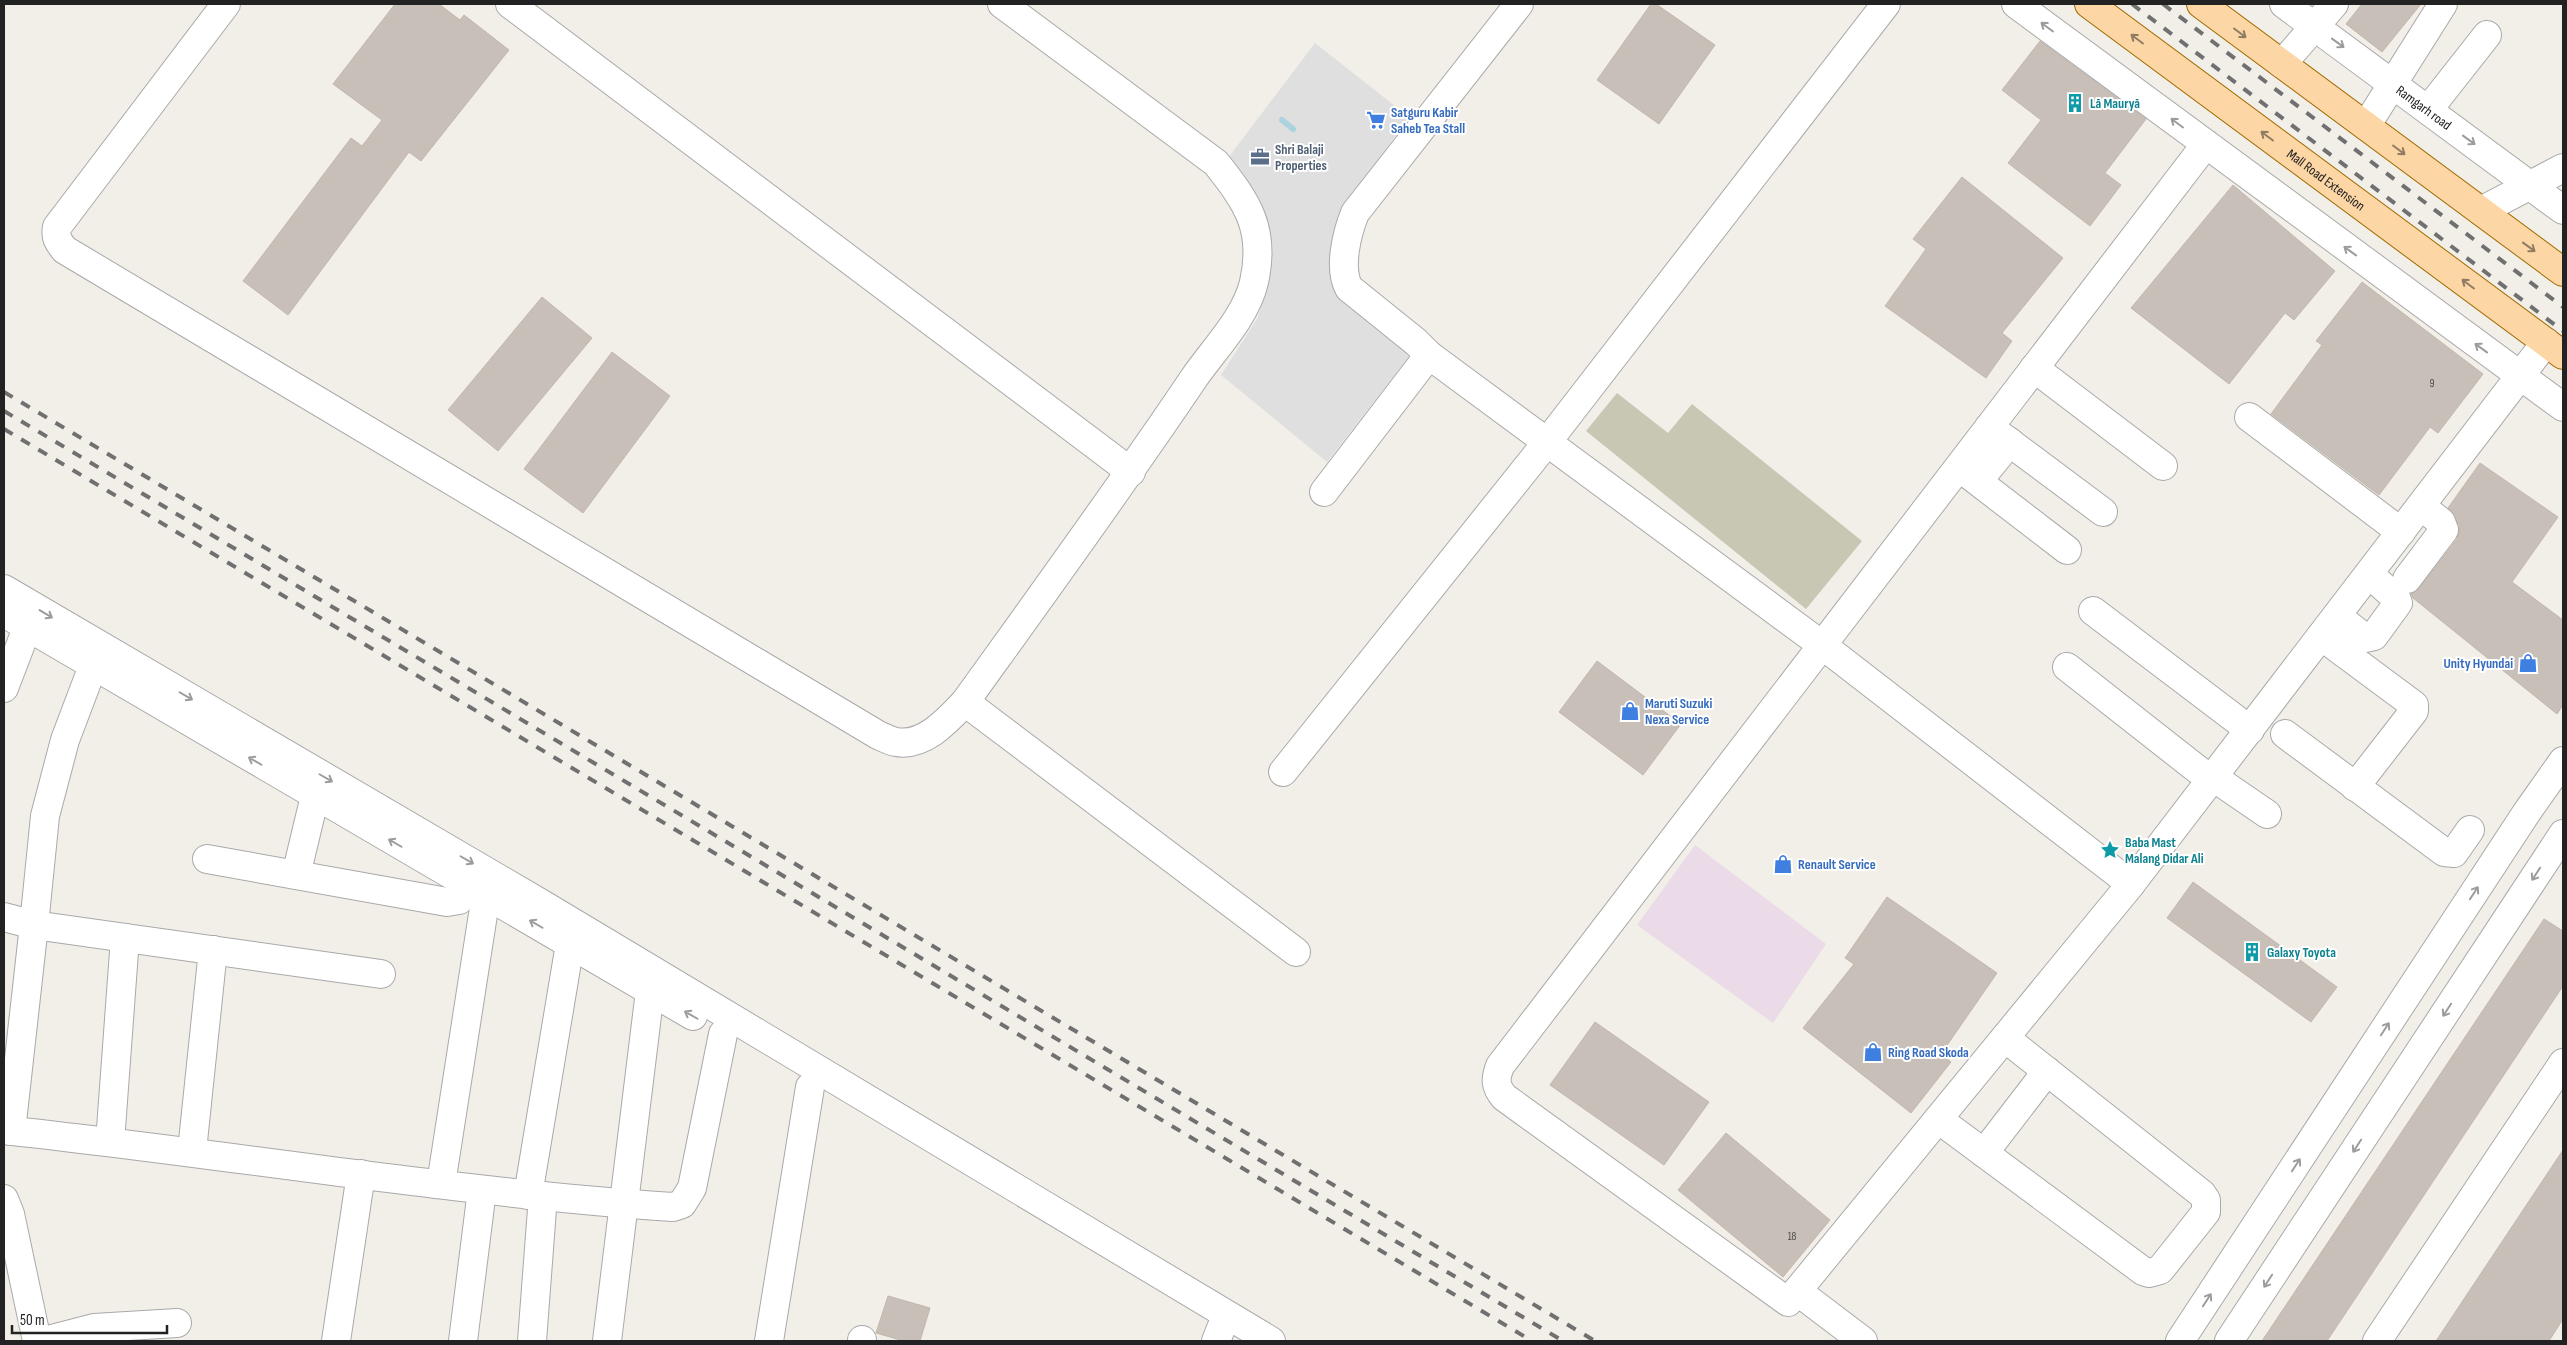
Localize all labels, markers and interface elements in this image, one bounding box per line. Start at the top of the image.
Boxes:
one-way arrow [2041,21,2054,32]
one-way arrow [2233,28,2247,38]
one-way arrow [2130,34,2144,44]
one-way arrow [2331,38,2345,48]
street label: Ramgarh road [2393,81,2455,133]
building icon: Lā Mauryā [2064,92,2086,114]
place label: Lā Mauryā [2090,95,2140,112]
place label: Satguru Kabir Saheb Tea Stall [1391,104,1465,137]
supermarket icon: Satguru Kabir Saheb Tea Stall [1365,109,1387,131]
one-way arrow [2171,118,2184,129]
one-way arrow [2261,130,2274,141]
one-way arrow [2461,134,2475,145]
place label: Shri Balaji Properties [1275,141,1327,174]
street label: Mall Road Extension [2284,145,2368,214]
one-way arrow [2392,145,2405,156]
office icon: Shri Balaji Properties [1249,146,1271,168]
one-way arrow [2522,242,2536,252]
one-way arrow [2343,246,2357,256]
one-way arrow [2462,279,2475,290]
one-way arrow [2474,343,2488,353]
house number: 9 [2430,377,2435,390]
one-way arrow [38,609,52,619]
shop icon: Unity Hyundai [2517,652,2539,674]
place label: Unity Hyundai [2444,655,2513,672]
one-way arrow [178,692,192,702]
place label: Maruti Suzuki Nexa Service [1645,695,1713,728]
shop icon: Maruti Suzuki Nexa Service [1619,700,1641,722]
one-way arrow [248,755,262,765]
one-way arrow [319,773,334,783]
place label: Baba Mast Malang Didar Ali [2125,834,2204,867]
one-way arrow [389,837,403,847]
place icon: Baba Mast Malang Didar Ali [2099,839,2121,861]
shop icon: Renault Service [1772,853,1794,875]
one-way arrow [459,855,473,865]
place label: Renault Service [1798,856,1876,873]
one-way arrow [2531,867,2541,881]
one-way arrow [2469,886,2479,900]
one-way arrow [529,919,543,929]
building icon: Galaxy Toyota [2241,941,2263,963]
place label: Galaxy Toyota [2267,944,2336,961]
one-way arrow [2442,1003,2452,1017]
one-way arrow [684,1010,699,1020]
one-way arrow [2380,1022,2390,1036]
shop icon: Ring Road Skoda [1862,1041,1884,1063]
place label: Ring Road Skoda [1888,1044,1969,1061]
one-way arrow [2352,1138,2362,1152]
one-way arrow [2291,1158,2301,1172]
house number: 18 [1788,1230,1797,1243]
one-way arrow [2263,1274,2273,1288]
one-way arrow [2202,1294,2212,1308]
scale bar [12,1302,168,1334]
text: 50 m [20,1311,45,1330]

